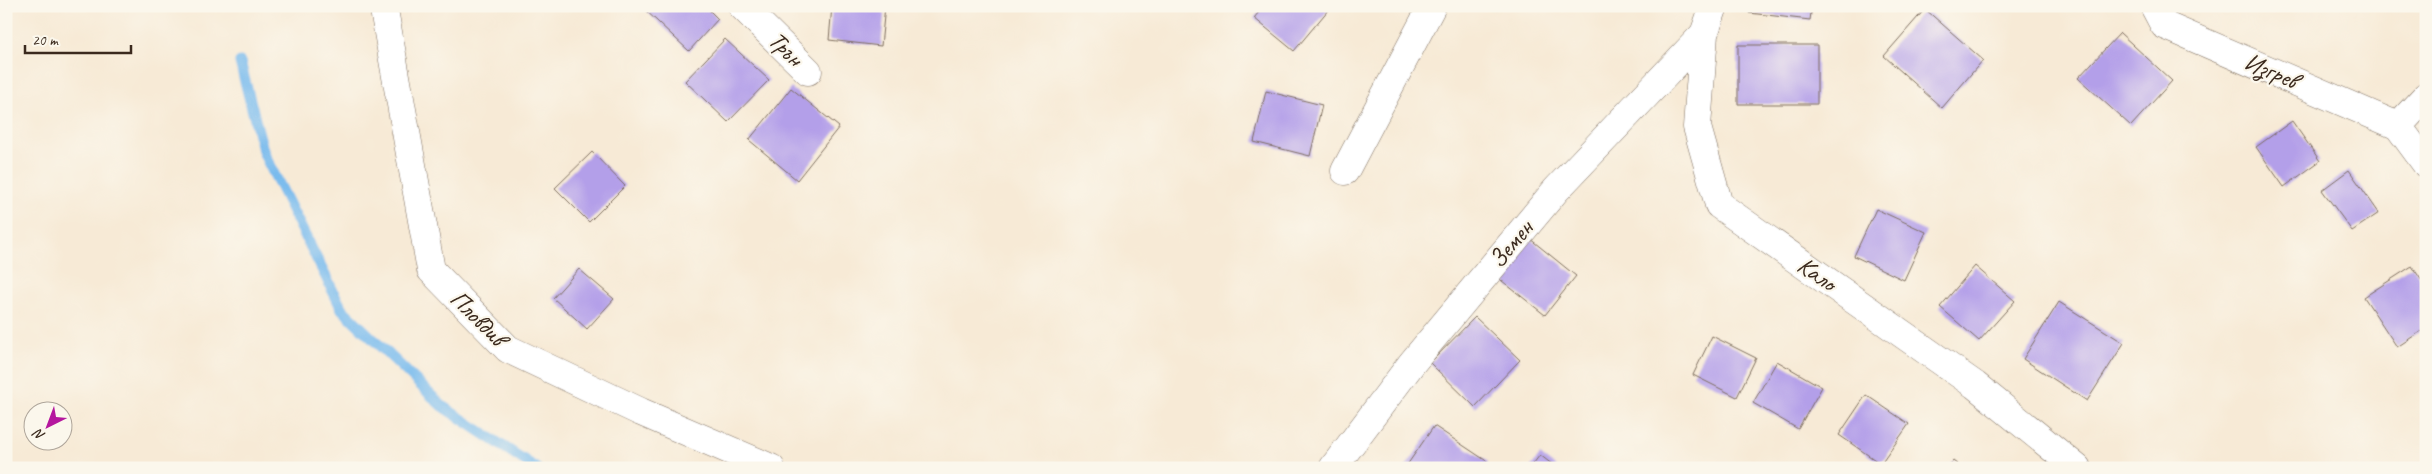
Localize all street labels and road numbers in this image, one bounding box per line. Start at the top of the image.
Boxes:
street label: Трън [762,25,812,75]
street label: Изгрев [2239,46,2308,100]
street label: Земен [1482,212,1542,275]
street label: Кало [1791,249,1845,301]
street label: Пловдив [443,283,517,357]

